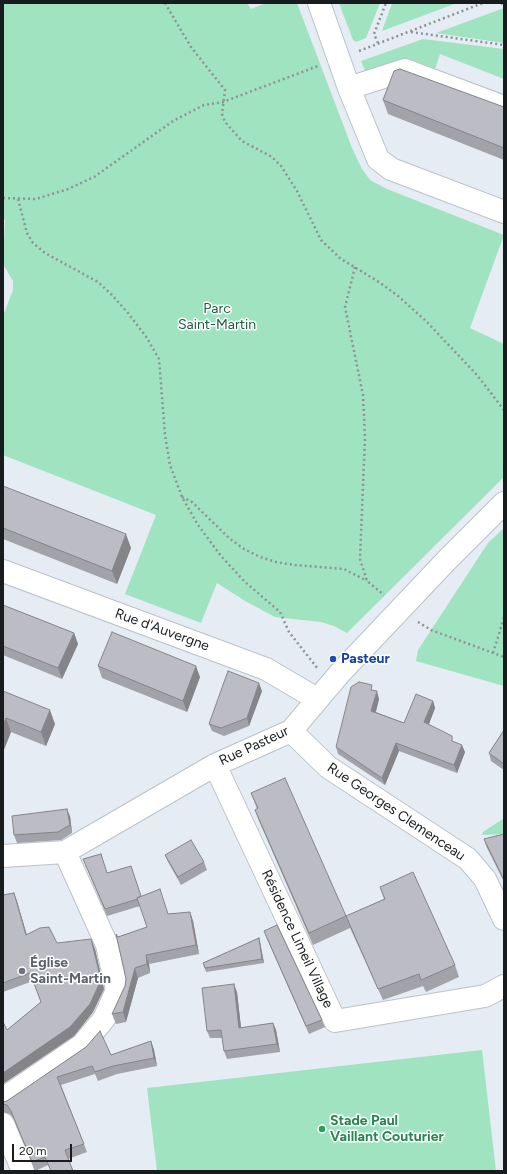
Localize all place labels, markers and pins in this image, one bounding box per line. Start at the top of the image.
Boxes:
place label: Pasteur [341,651,390,667]
marker: Pasteur [328,654,338,664]
place label: Église Saint-Martin [30,955,111,988]
marker: Église Saint-Martin [17,966,27,976]
place label: Stade Paul Vaillant Couturier [330,1113,444,1146]
marker: Stade Paul Vaillant Couturier [317,1124,327,1134]

